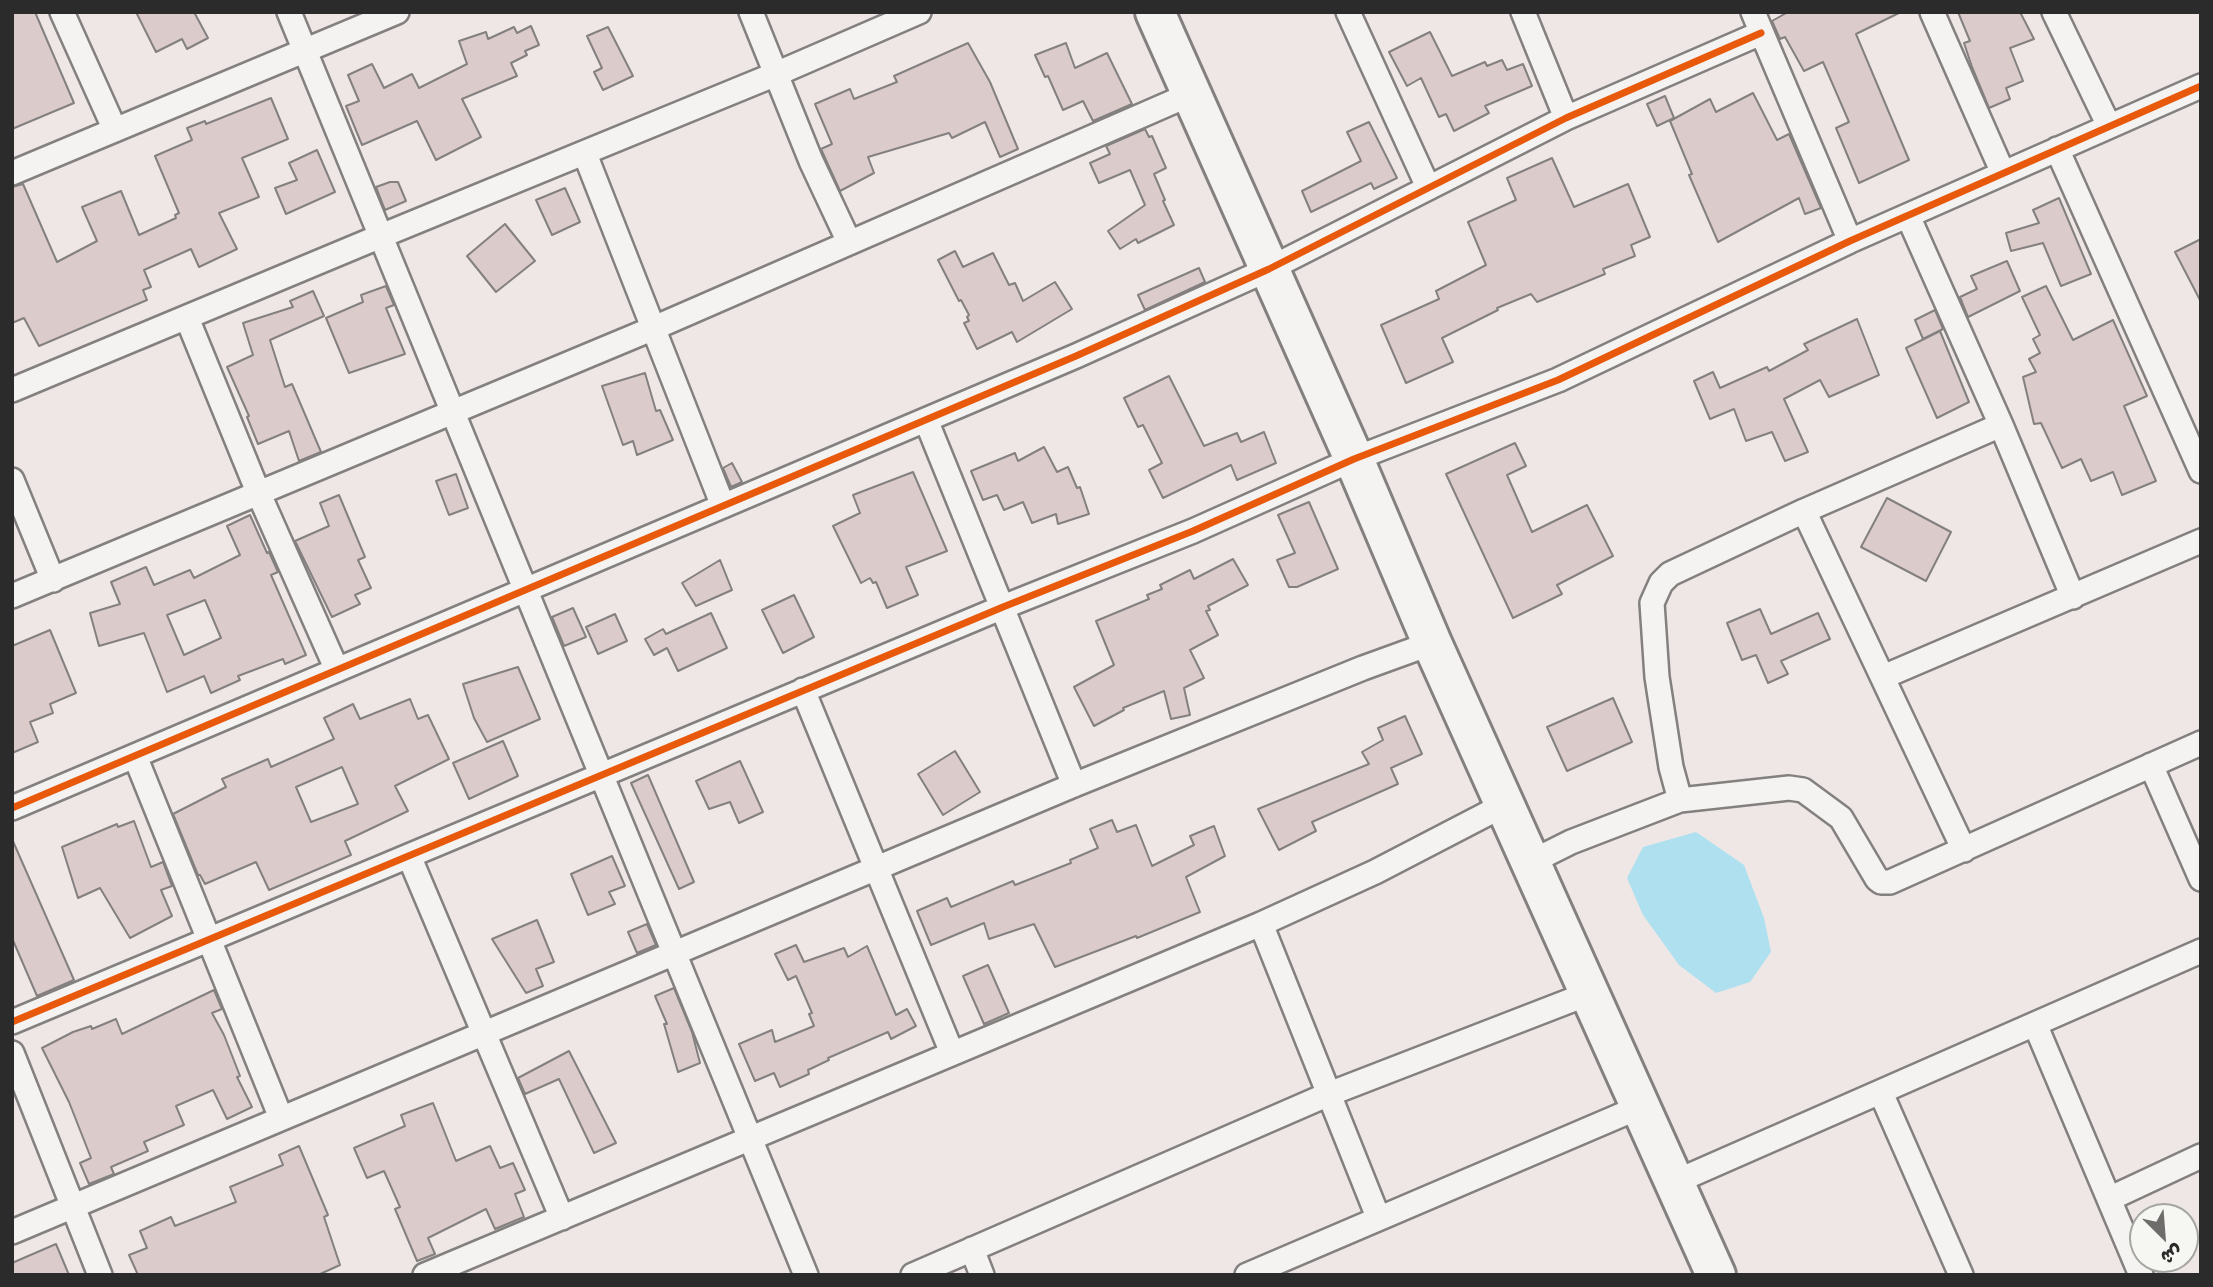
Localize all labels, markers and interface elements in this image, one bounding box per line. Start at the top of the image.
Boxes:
north arrow [2129,1203,2199,1273]
text: ش [2157,1240,2187,1271]

